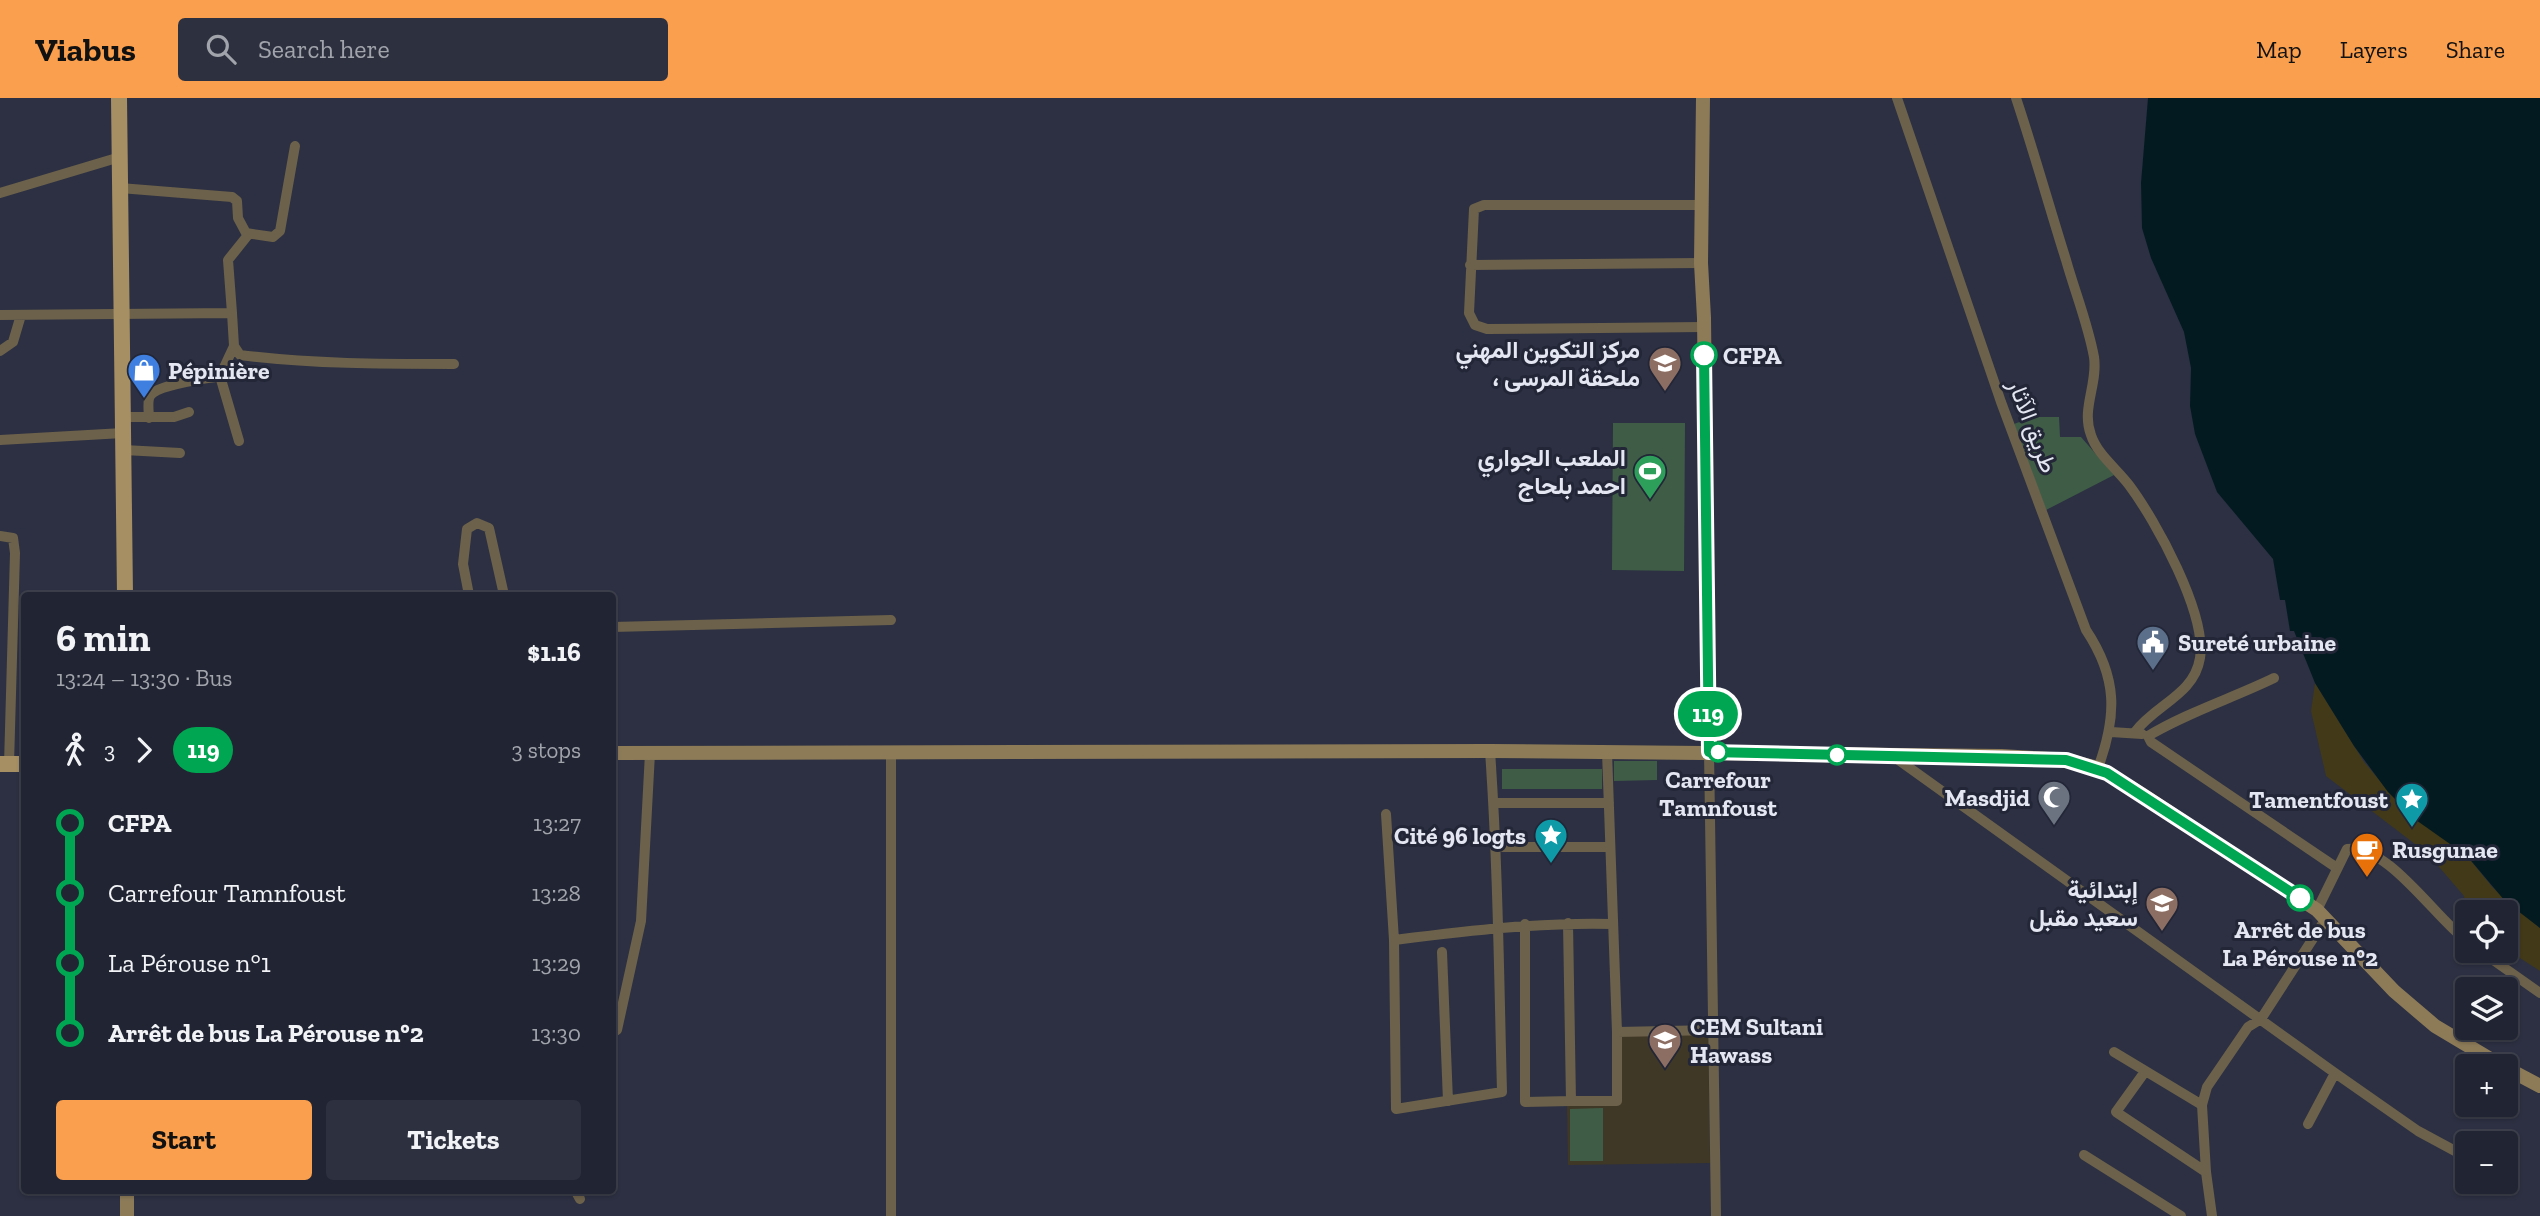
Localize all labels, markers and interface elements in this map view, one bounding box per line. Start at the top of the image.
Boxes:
search box [178,18,668,81]
text: Viabus [35,30,136,69]
icon: search [202,30,240,68]
text: Search here [258,33,390,65]
text: Map [2256,35,2302,64]
text: Layers [2340,35,2408,64]
text: Share [2446,35,2505,64]
place label: مركز التكوين المهني ، ملحقة المرسى [1455,335,1640,393]
place label: CFPA [1723,341,1782,370]
marker: CFPA [1691,342,1717,368]
school or university icon: مركز التكوين المهني ، ملحقة المرسى [1646,344,1684,393]
shop icon: Pépinière [125,351,163,400]
place label: Pépinière [168,356,270,385]
street label: طريق الآثار [2001,374,2064,477]
place label: الملعب الجواري احمد بلحاج [1478,443,1626,502]
sports icon: الملعب الجواري احمد بلحاج [1631,452,1669,501]
text: 6 min [56,615,151,661]
public building icon: Sureté urbaine [2134,623,2172,672]
place label: Sureté urbaine [2178,628,2337,657]
text: $1.16 [527,636,581,668]
text: 13:24 – 13:30 · Bus [56,664,232,692]
line badge: 119 [1668,691,1748,737]
text: 119 [1692,699,1724,728]
icon: walk [56,731,94,769]
icon: forward [125,731,163,769]
text: 119 [187,735,219,764]
text: 3 [104,736,115,764]
text: 3 stops [511,736,581,764]
marker: Carrefour Tamnfoust [1708,742,1728,762]
unlabelled marker [1827,745,1847,765]
place label: Carrefour Tamnfoust [1659,765,1777,822]
mosque icon: Masdjid [2035,778,2073,827]
place icon: Tamentfoust [2393,780,2431,829]
place label: Masdjid [1945,783,2030,812]
place label: Tamentfoust [2249,785,2388,814]
text: CFPA [108,807,171,839]
text: 13:27 [533,809,581,837]
place icon: Cité 96 logts [1532,816,1570,865]
place label: Cité 96 logts [1394,821,1526,850]
cafe icon: Rusgunae [2348,830,2386,879]
place label: Rusgunae [2392,835,2498,864]
place label: إبتدائية سعيد مقبل [2029,875,2138,932]
text: Carrefour Tamnfoust [108,877,346,909]
text: 13:28 [532,879,581,907]
school or university icon: إبتدائية سعيد مقبل [2143,884,2181,933]
marker: Arrêt de bus La Pérouse n°2 [2287,885,2313,911]
map controls [2455,900,2518,1194]
button: locate [2455,900,2518,963]
place label: Arrêt de bus La Pérouse n°2 [2222,915,2378,972]
text: La Pérouse n°1 [108,947,271,979]
text: 13:29 [532,949,581,977]
button: layers [2455,977,2518,1040]
place label: CEM Sultani Hawass [1690,1012,1823,1069]
text: Arrêt de bus La Pérouse n°2 [108,1017,424,1049]
text: 13:30 [531,1019,581,1047]
school or university icon: CEM Sultani Hawass [1646,1021,1684,1070]
button: + [2455,1054,2518,1117]
button: Start [56,1100,312,1180]
button: Tickets [326,1100,581,1180]
button: − [2455,1131,2518,1194]

